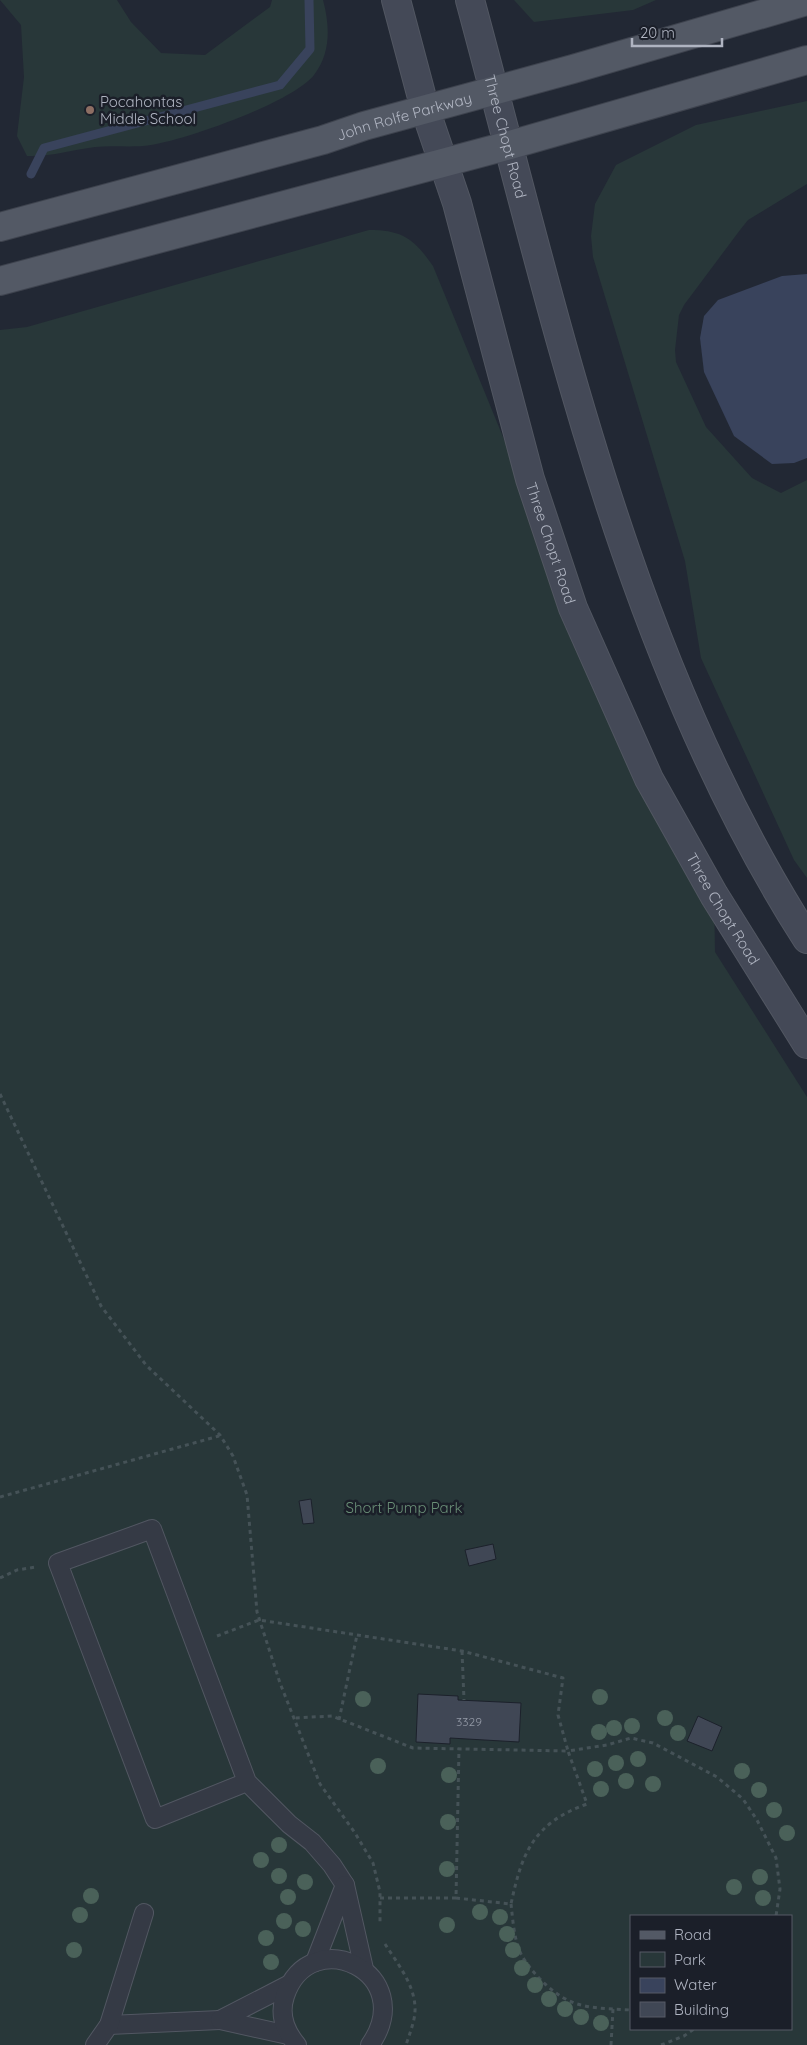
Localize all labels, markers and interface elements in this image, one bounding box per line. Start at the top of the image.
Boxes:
scale bar [632,15,722,47]
text: 20 m [640,23,675,42]
street label: Three Chopt Road [481,72,531,200]
street label: John Rolfe Parkway [334,88,474,144]
place label: Pocahontas Middle School [100,92,196,128]
marker: Pocahontas Middle School [84,104,96,116]
street label: Three Chopt Road [522,480,580,606]
street label: Three Chopt Road [683,849,764,968]
park label: Short Pump Park [346,1498,463,1517]
house number: 3329 [456,1714,482,1729]
legend [630,1915,792,2030]
text: Road [674,1925,711,1944]
text: Park [674,1950,706,1969]
text: Water [674,1975,717,1994]
text: Building [674,2000,729,2019]

